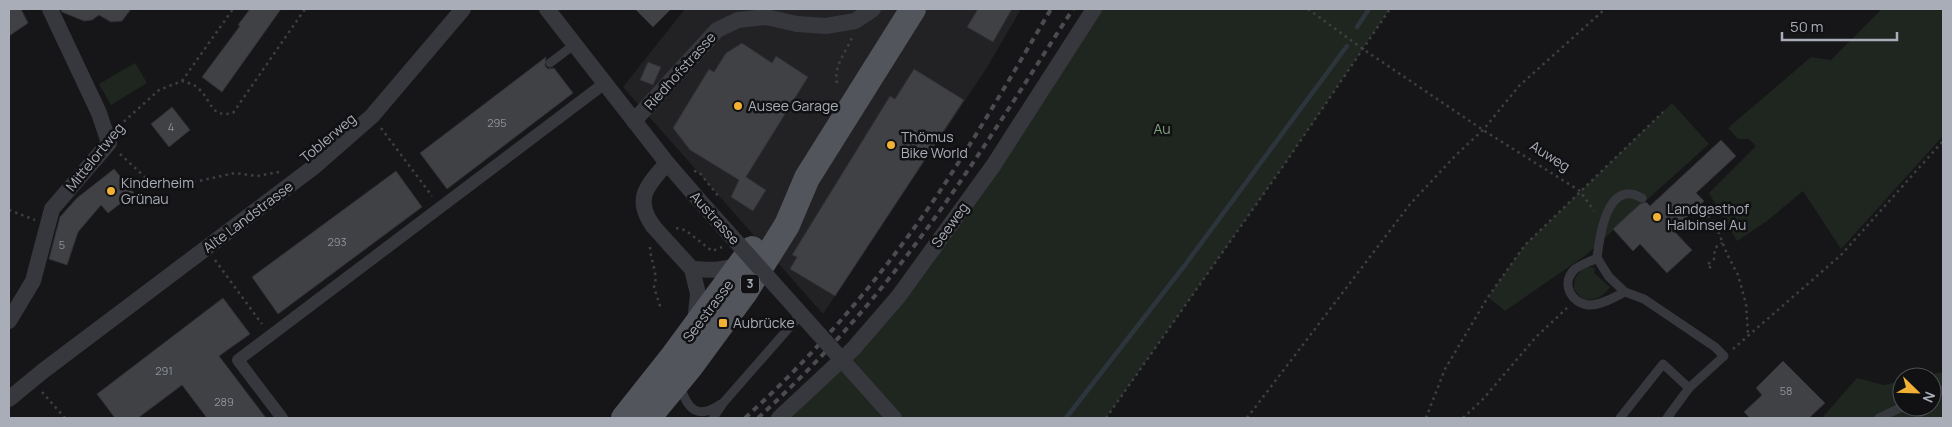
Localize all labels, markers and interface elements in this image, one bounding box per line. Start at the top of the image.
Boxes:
scale bar [1782,10,1897,42]
text: 50 m [1790,16,1824,37]
street label: Riedhofstrasse [640,28,720,114]
place label: Ausee Garage [748,96,838,115]
marker: Ausee Garage [732,100,744,112]
street label: Toblerweg [296,109,360,167]
house number: 295 [487,115,507,130]
street label: Mittelortweg [61,119,128,195]
house number: 4 [168,119,174,134]
park label: Au [1153,119,1171,138]
place label: Thömus Bike World [901,127,968,162]
street label: Auweg [1527,136,1574,175]
marker: Thömus Bike World [885,139,897,151]
place label: Kinderheim Grünau [121,173,194,208]
street label: Alte Landstrasse [199,176,297,257]
marker: Kinderheim Grünau [105,185,117,197]
street label: Austrasse [686,187,744,248]
street label: Seeweg [927,198,972,251]
place label: Landgasthof Halbinsel Au [1667,199,1749,234]
marker: Landgasthof Halbinsel Au [1651,211,1663,223]
house number: 293 [327,234,347,249]
house number: 5 [59,237,65,252]
road number: 3 [741,274,759,294]
street label: Seestrasse [678,276,737,346]
place label: Aubrücke [733,313,795,332]
marker: Aubrücke [717,317,729,329]
house number: 291 [155,363,173,378]
north arrow [1892,367,1942,417]
house number: 58 [1780,383,1792,398]
text: N [1919,389,1940,406]
house number: 289 [214,394,234,409]

